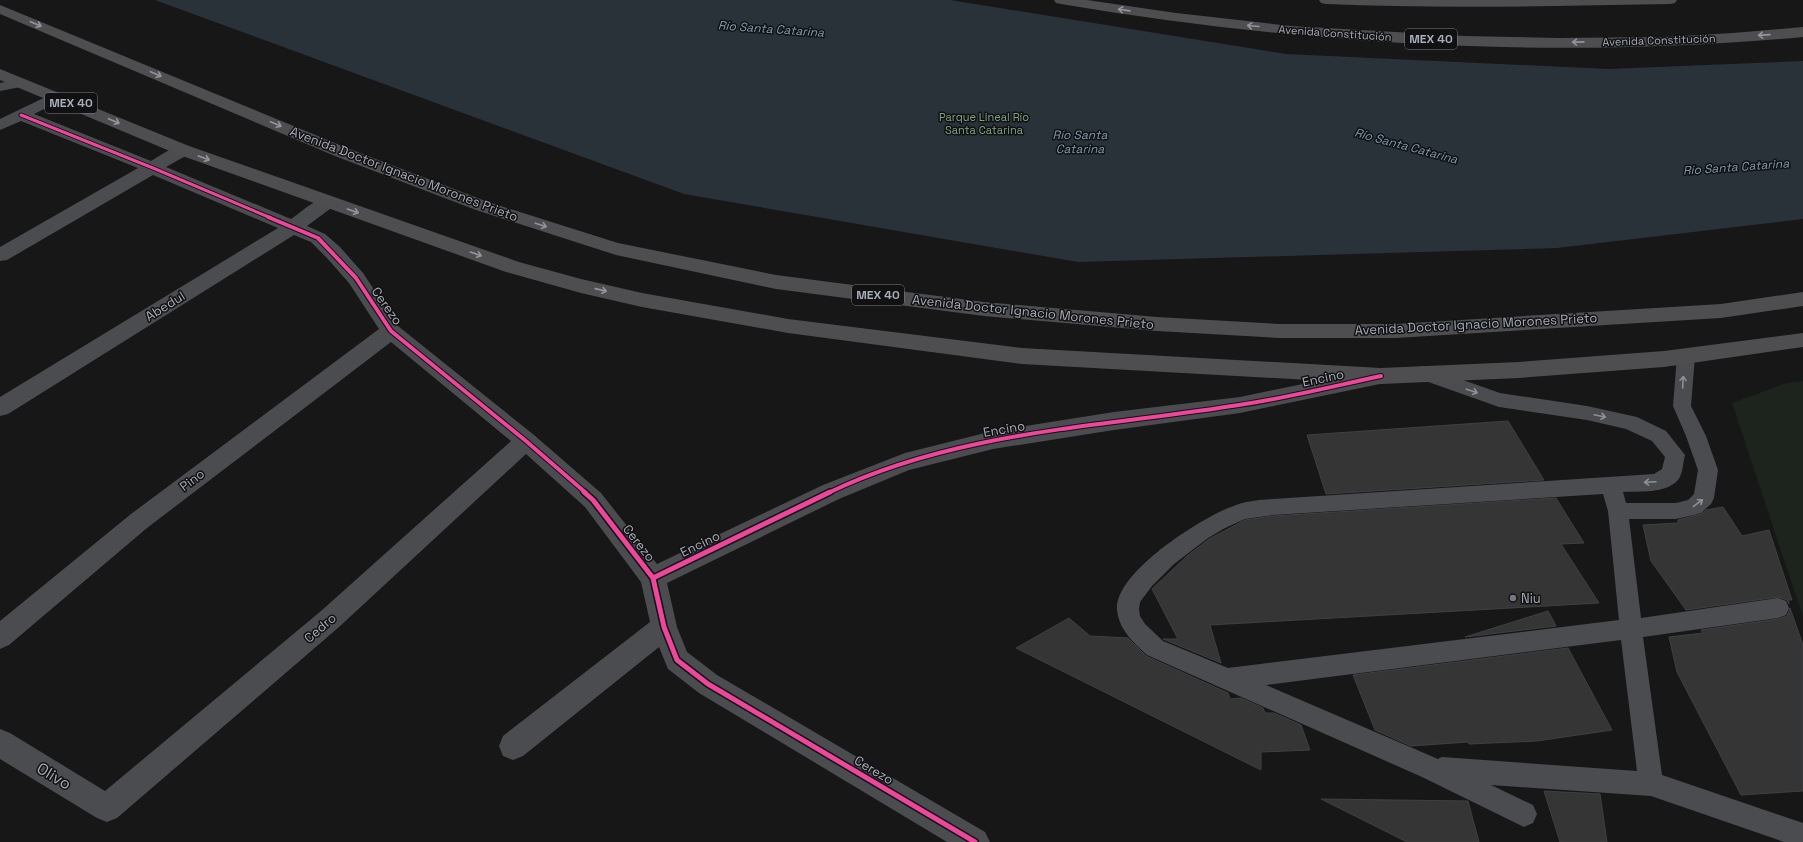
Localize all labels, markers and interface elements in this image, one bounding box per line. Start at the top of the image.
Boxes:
one-way arrow [1118,6,1131,14]
water label: Río Santa Catarina [717,17,825,41]
one-way arrow [30,21,42,28]
street label: Avenida Constitución [1278,22,1392,44]
one-way arrow [1247,23,1260,30]
road number: MEX 40 [1405,29,1457,49]
street label: Avenida Constitución [1602,31,1716,49]
one-way arrow [1758,32,1771,39]
one-way arrow [1572,38,1585,46]
one-way arrow [149,71,161,79]
road number: MEX 40 [45,93,97,113]
park label: Parque Lineal Río Santa Catarina [939,110,1029,137]
one-way arrow [107,118,119,126]
one-way arrow [269,121,281,129]
street label: Avenida Doctor Ignacio Morones Prieto [288,123,520,225]
water label: Río Santa Catarina [1353,125,1459,168]
water label: Río Santa Catarina [1053,127,1108,157]
one-way arrow [198,154,210,162]
water label: Río Santa Catarina [1682,155,1790,179]
one-way arrow [347,207,359,215]
one-way arrow [535,222,548,229]
one-way arrow [470,250,482,258]
street label: Cerezo [368,284,406,328]
road number: MEX 40 [852,285,904,305]
street label: Abedul [142,287,188,325]
one-way arrow [594,287,607,295]
street label: Avenida Doctor Ignacio Morones Prieto [911,291,1155,333]
street label: Avenida Doctor Ignacio Morones Prieto [1354,309,1598,339]
street label: Encino [1301,365,1345,391]
one-way arrow [1679,376,1687,389]
one-way arrow [1466,388,1478,396]
one-way arrow [1593,412,1606,420]
street label: Encino [982,417,1026,441]
street label: Pino [176,465,208,495]
one-way arrow [1644,479,1657,486]
one-way arrow [1692,499,1703,507]
street label: Cerezo [619,521,659,565]
street label: Encino [677,527,723,561]
place label: Niu [1521,590,1541,607]
marker: Niu [1508,593,1518,603]
street label: Cedro [300,609,340,647]
street label: Cerezo [851,752,897,788]
street label: Olivo [33,758,75,794]

